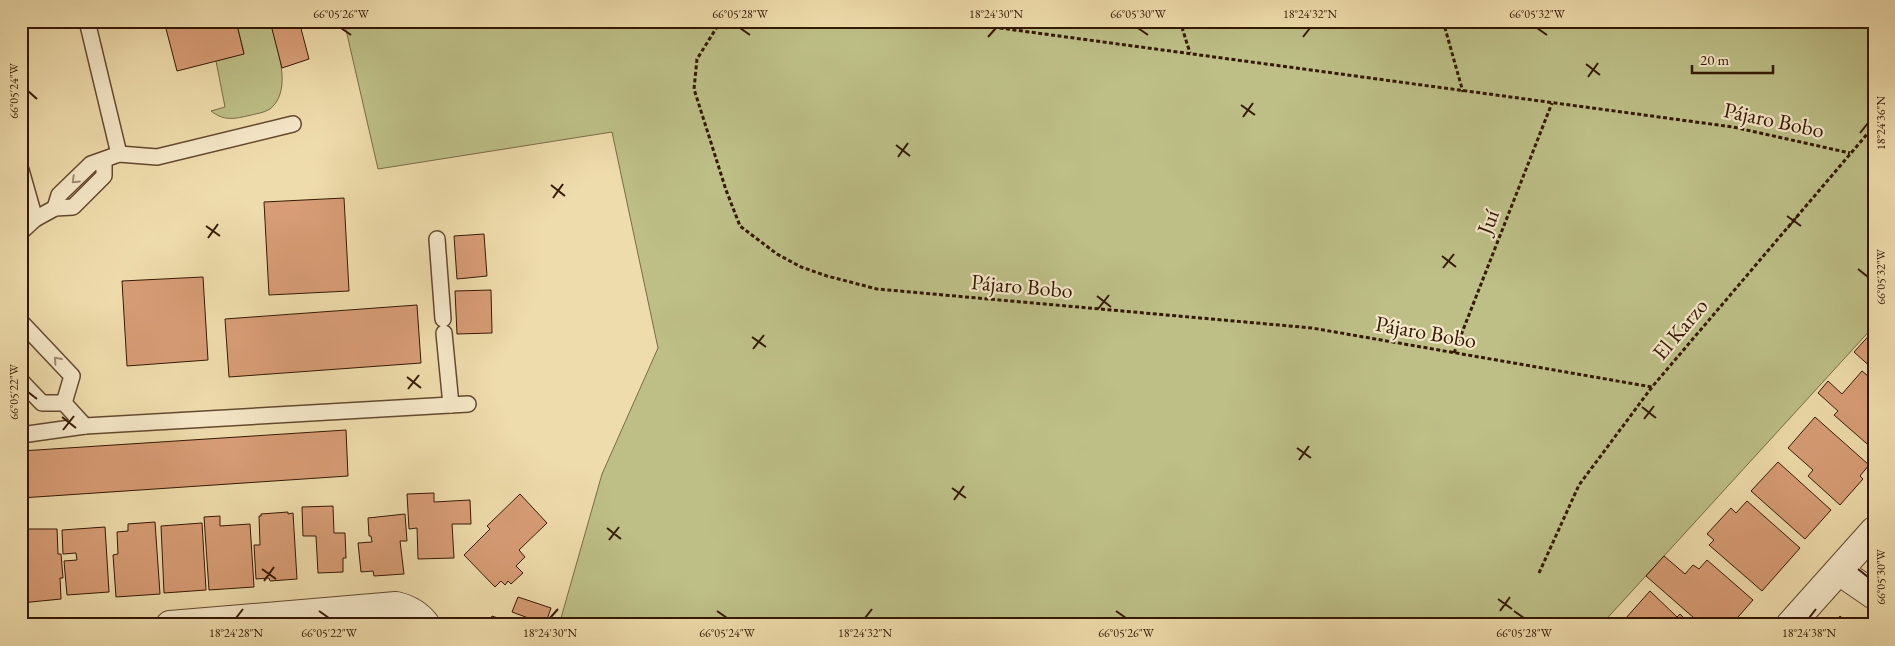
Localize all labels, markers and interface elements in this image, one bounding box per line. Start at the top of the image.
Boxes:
text: 66°05'26"W [313,6,370,22]
text: 66°05'28"W [712,6,769,22]
text: 18°24'30"N [969,6,1023,22]
text: 66°05'30"W [1110,6,1167,22]
text: 18°24'32"N [1283,6,1337,22]
text: 66°05'32"W [1509,6,1566,22]
scale bar [1692,42,1774,74]
text: 20 m [1700,50,1729,69]
text: 66°05'24"W [6,62,22,119]
street label: Pájaro Bobo [1721,95,1827,145]
text: 18°24'36"N [1873,96,1889,150]
one-way arrow [72,174,81,183]
street label: Juí [1469,205,1506,240]
text: 66°05'32"W [1873,248,1889,305]
street label: Pájaro Bobo [970,267,1074,305]
street label: El Karzo [1646,292,1714,366]
street label: Pájaro Bobo [1373,309,1479,355]
one-way arrow [54,357,63,366]
text: 66°05'22"W [6,363,22,420]
text: 66°05'30"W [1873,548,1889,605]
text: 18°24'28"N [209,625,263,641]
text: 66°05'22"W [301,625,358,641]
text: 18°24'30"N [523,625,577,641]
text: 66°05'24"W [699,625,756,641]
text: 18°24'32"N [838,625,892,641]
text: 66°05'26"W [1098,625,1155,641]
text: 66°05'28"W [1496,625,1553,641]
text: 18°24'38"N [1782,625,1836,641]

